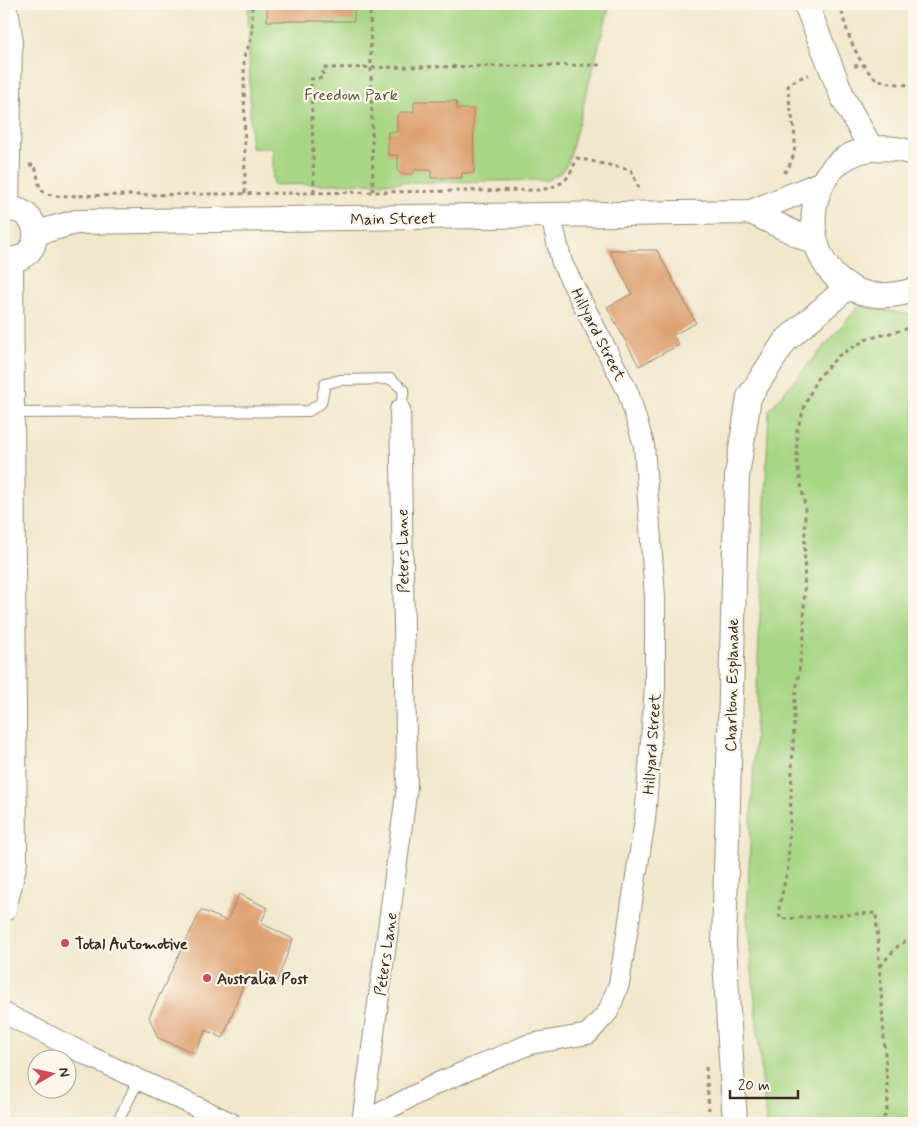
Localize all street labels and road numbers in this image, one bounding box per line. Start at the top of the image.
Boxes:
street label: Main Street [350,208,437,231]
street label: Hillyard Street [565,285,630,385]
street label: Peters Lane [392,509,415,593]
street label: Charlton Esplanade [721,617,744,752]
street label: Hillyard Street [638,692,667,795]
street label: Peters Lane [370,911,403,997]

